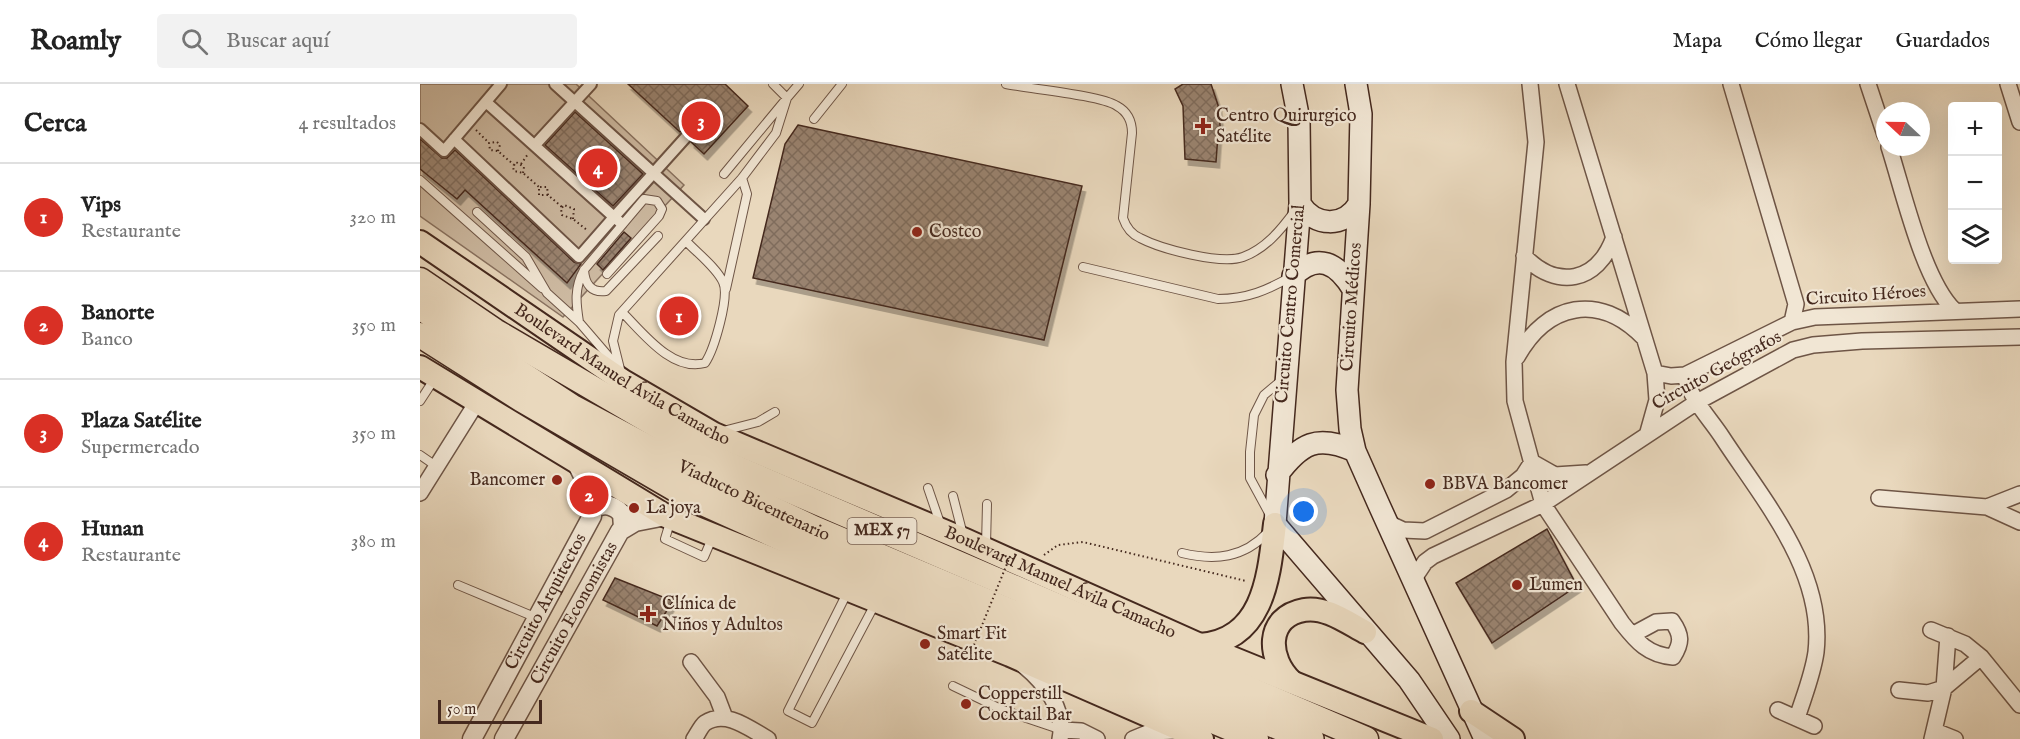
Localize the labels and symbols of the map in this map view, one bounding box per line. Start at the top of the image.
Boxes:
pin: 3 [682,99,720,144]
north arrow [1876,102,1930,156]
place label: Centro Quirurgico Satélite [1216,105,1357,149]
marker: Centro Quirurgico Satélite [1194,117,1212,135]
pin: 4 [578,146,618,190]
street label: Circuito Centro Comercial [1271,204,1311,404]
place label: Costco [929,221,982,244]
marker: Costco [910,225,924,239]
street label: Circuito Médicos [1336,242,1368,372]
street label: Circuito Héroes [1805,280,1927,312]
pin: 1 [660,294,698,338]
street label: Boulevard Manuel Ávila Camacho [510,298,734,451]
street label: Circuito Geógrafos [1648,326,1786,416]
street label: Viaducto Bicentenario [673,455,834,547]
place label: Bancomer [470,469,545,492]
pin: 2 [570,472,608,518]
marker: Bancomer [550,473,564,487]
place label: BBVA Bancomer [1442,473,1568,496]
marker: BBVA Bancomer [1423,477,1437,491]
place label: La joya [646,497,701,520]
your location [1289,497,1318,526]
marker: La joya [627,501,641,515]
road number: MEX 57 [848,518,916,544]
street label: Boulevard Manuel Ávila Camacho [941,521,1180,644]
street label: Circuito Arquitectos [500,529,592,674]
street label: Circuito Economistas [525,538,623,689]
place label: Lumen [1529,574,1583,597]
marker: Lumen [1510,578,1524,592]
place label: Clínica de Niños y Adultos [662,593,783,637]
marker: Clínica de Niños y Adultos [639,605,657,623]
place label: Smart Fit Satélite [937,623,1007,667]
marker: Smart Fit Satélite [918,637,932,651]
place label: Copperstill Cocktail Bar [978,683,1072,727]
scale bar [438,697,542,724]
marker: Copperstill Cocktail Bar [959,697,973,711]

